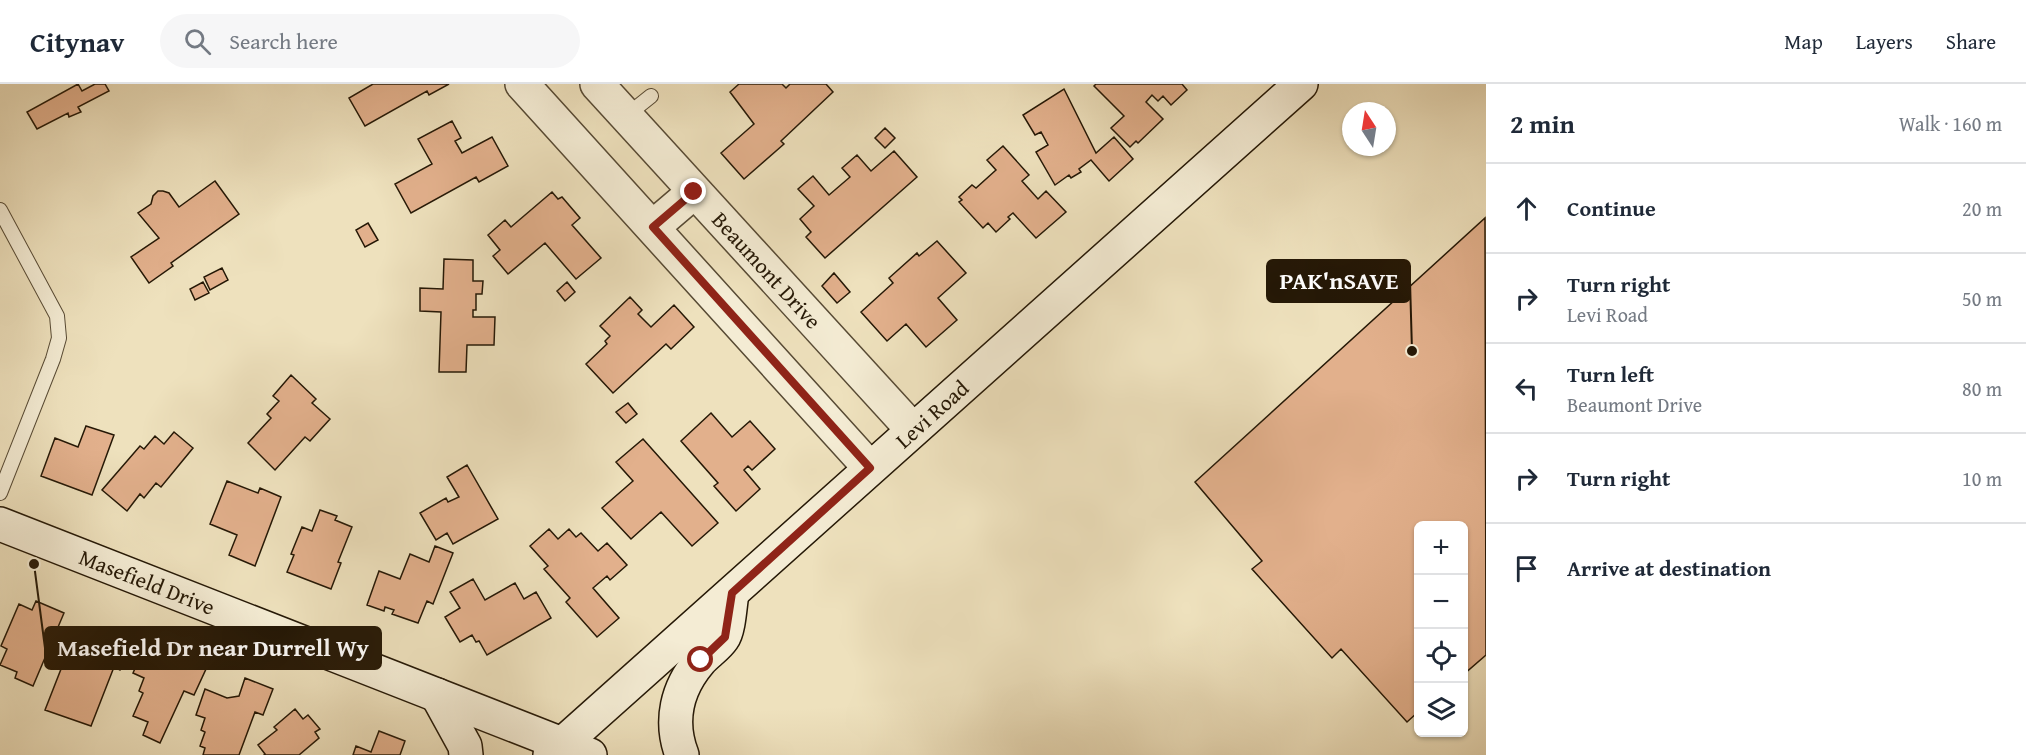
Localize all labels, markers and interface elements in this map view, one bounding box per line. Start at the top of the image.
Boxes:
search box [160,14,580,68]
text: Citynav [30,21,124,62]
icon: search [181,25,214,58]
text: Search here [229,25,338,57]
text: Map [1784,26,1823,57]
text: Layers [1856,26,1913,57]
text: Share [1946,26,1996,57]
north arrow [1342,102,1396,156]
text: 2 min [1510,104,1575,143]
text: Walk · 160 m [1899,109,2002,138]
route end [680,178,706,204]
icon: ahead [1510,192,1543,225]
text: Continue [1567,192,1656,224]
text: 20 m [1962,194,2002,223]
street label: Beaumont Drive [705,204,829,336]
callout: PAK'nSAVE [1267,260,1410,302]
text: PAK'nSAVE [1280,263,1399,298]
text: Turn right [1567,268,1670,300]
icon: right [1510,282,1543,315]
text: 50 m [1962,284,2002,313]
text: Levi Road [1567,300,1648,329]
text: Turn left [1567,358,1654,390]
street label: Levi Road [888,372,976,455]
icon: left [1510,372,1543,405]
text: 80 m [1962,374,2002,403]
text: Beaumont Drive [1567,390,1702,419]
icon: right [1510,462,1543,495]
text: Turn right [1567,462,1670,494]
text: 10 m [1962,464,2002,493]
map controls [1414,521,1468,737]
button: + [1414,521,1468,575]
street label: Masefield Drive [75,541,220,623]
icon: arrive [1510,552,1543,585]
text: Arrive at destination [1567,552,1771,584]
button: − [1414,575,1468,629]
callout: Masefield Dr near Durrell Wy [45,627,381,669]
button: locate [1414,629,1468,683]
text: Masefield Dr near Durrell Wy [57,630,369,665]
route start [687,646,713,672]
button: layers [1414,683,1468,737]

